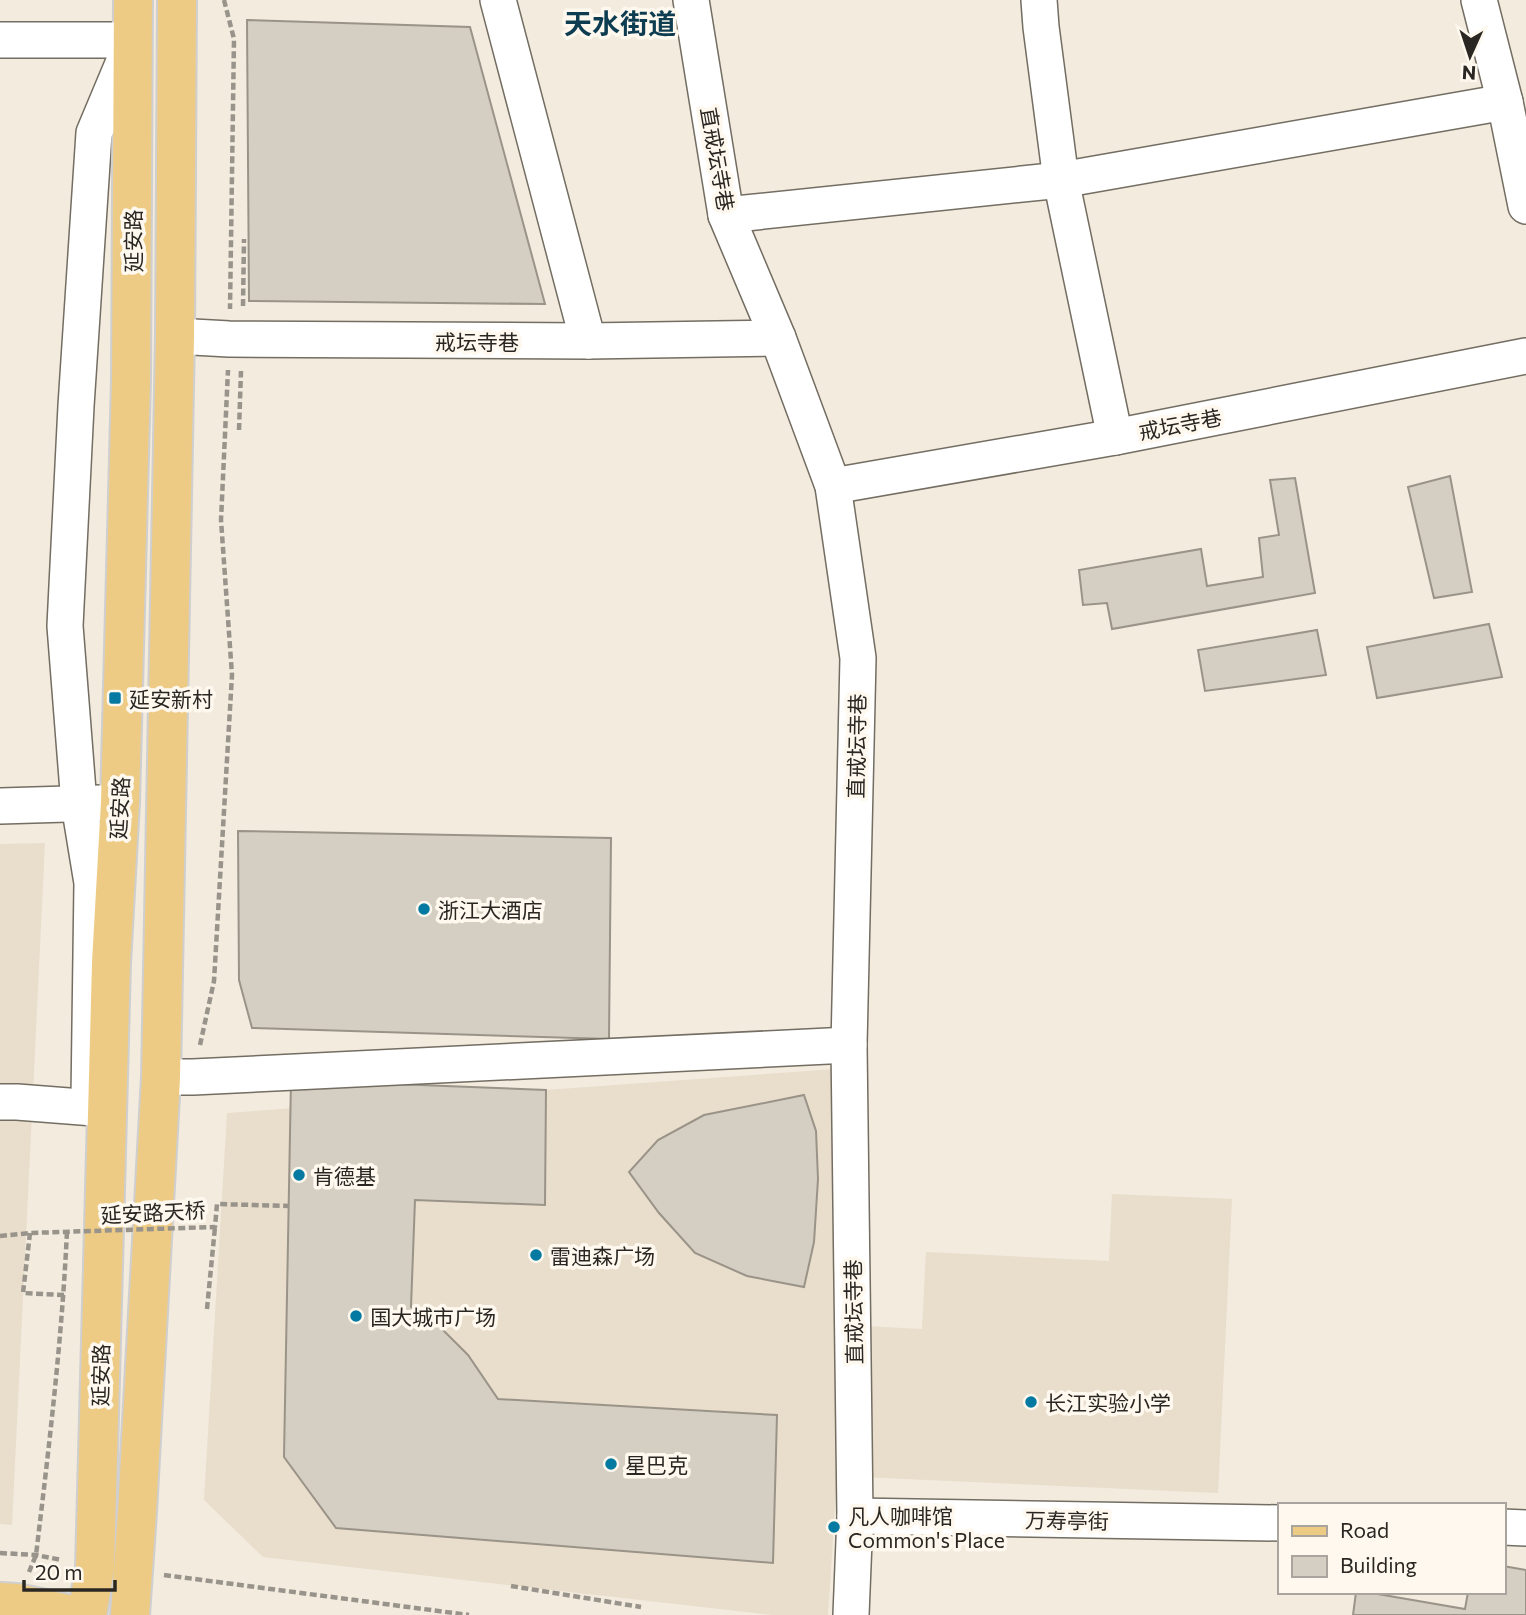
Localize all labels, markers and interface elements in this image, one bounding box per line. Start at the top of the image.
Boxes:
district label: 天水街道 [564,6,676,40]
north arrow [1435,21,1505,91]
text: N [1461,62,1477,85]
street label: 直戒坛寺巷 [697,105,739,213]
street label: 延安路 [120,210,145,273]
street label: 戒坛寺巷 [435,329,519,354]
street label: 戒坛寺巷 [1136,404,1224,444]
place label: 延安新村 [129,686,213,711]
marker: 延安新村 [107,690,123,706]
street label: 直戒坛寺巷 [843,693,869,799]
street label: 延安路 [105,776,133,840]
place label: 浙江大酒店 [438,897,543,922]
marker: 浙江大酒店 [416,901,432,917]
place label: 肯德基 [313,1163,376,1188]
marker: 肯德基 [291,1167,307,1183]
street label: 延安路天桥 [100,1197,206,1227]
place label: 雷迪森广场 [550,1243,655,1268]
marker: 雷迪森广场 [528,1247,544,1263]
street label: 直戒坛寺巷 [840,1259,866,1365]
place label: 国大城市广场 [370,1304,496,1329]
marker: 国大城市广场 [348,1308,364,1324]
street label: 延安路 [87,1343,113,1407]
place label: 长江实验小学 [1045,1390,1171,1415]
marker: 长江实验小学 [1023,1394,1039,1410]
place label: 星巴克 [625,1452,688,1477]
marker: 星巴克 [603,1456,619,1472]
place label: 凡人咖啡馆 Common's Place [848,1503,1005,1552]
legend [1278,1503,1505,1594]
street label: 万寿亭街 [1025,1507,1109,1533]
text: Road [1340,1517,1389,1542]
marker: 凡人咖啡馆 Common's Place [826,1519,842,1535]
scale bar [24,1548,116,1592]
text: Building [1340,1552,1417,1577]
text: 20 m [35,1559,83,1584]

